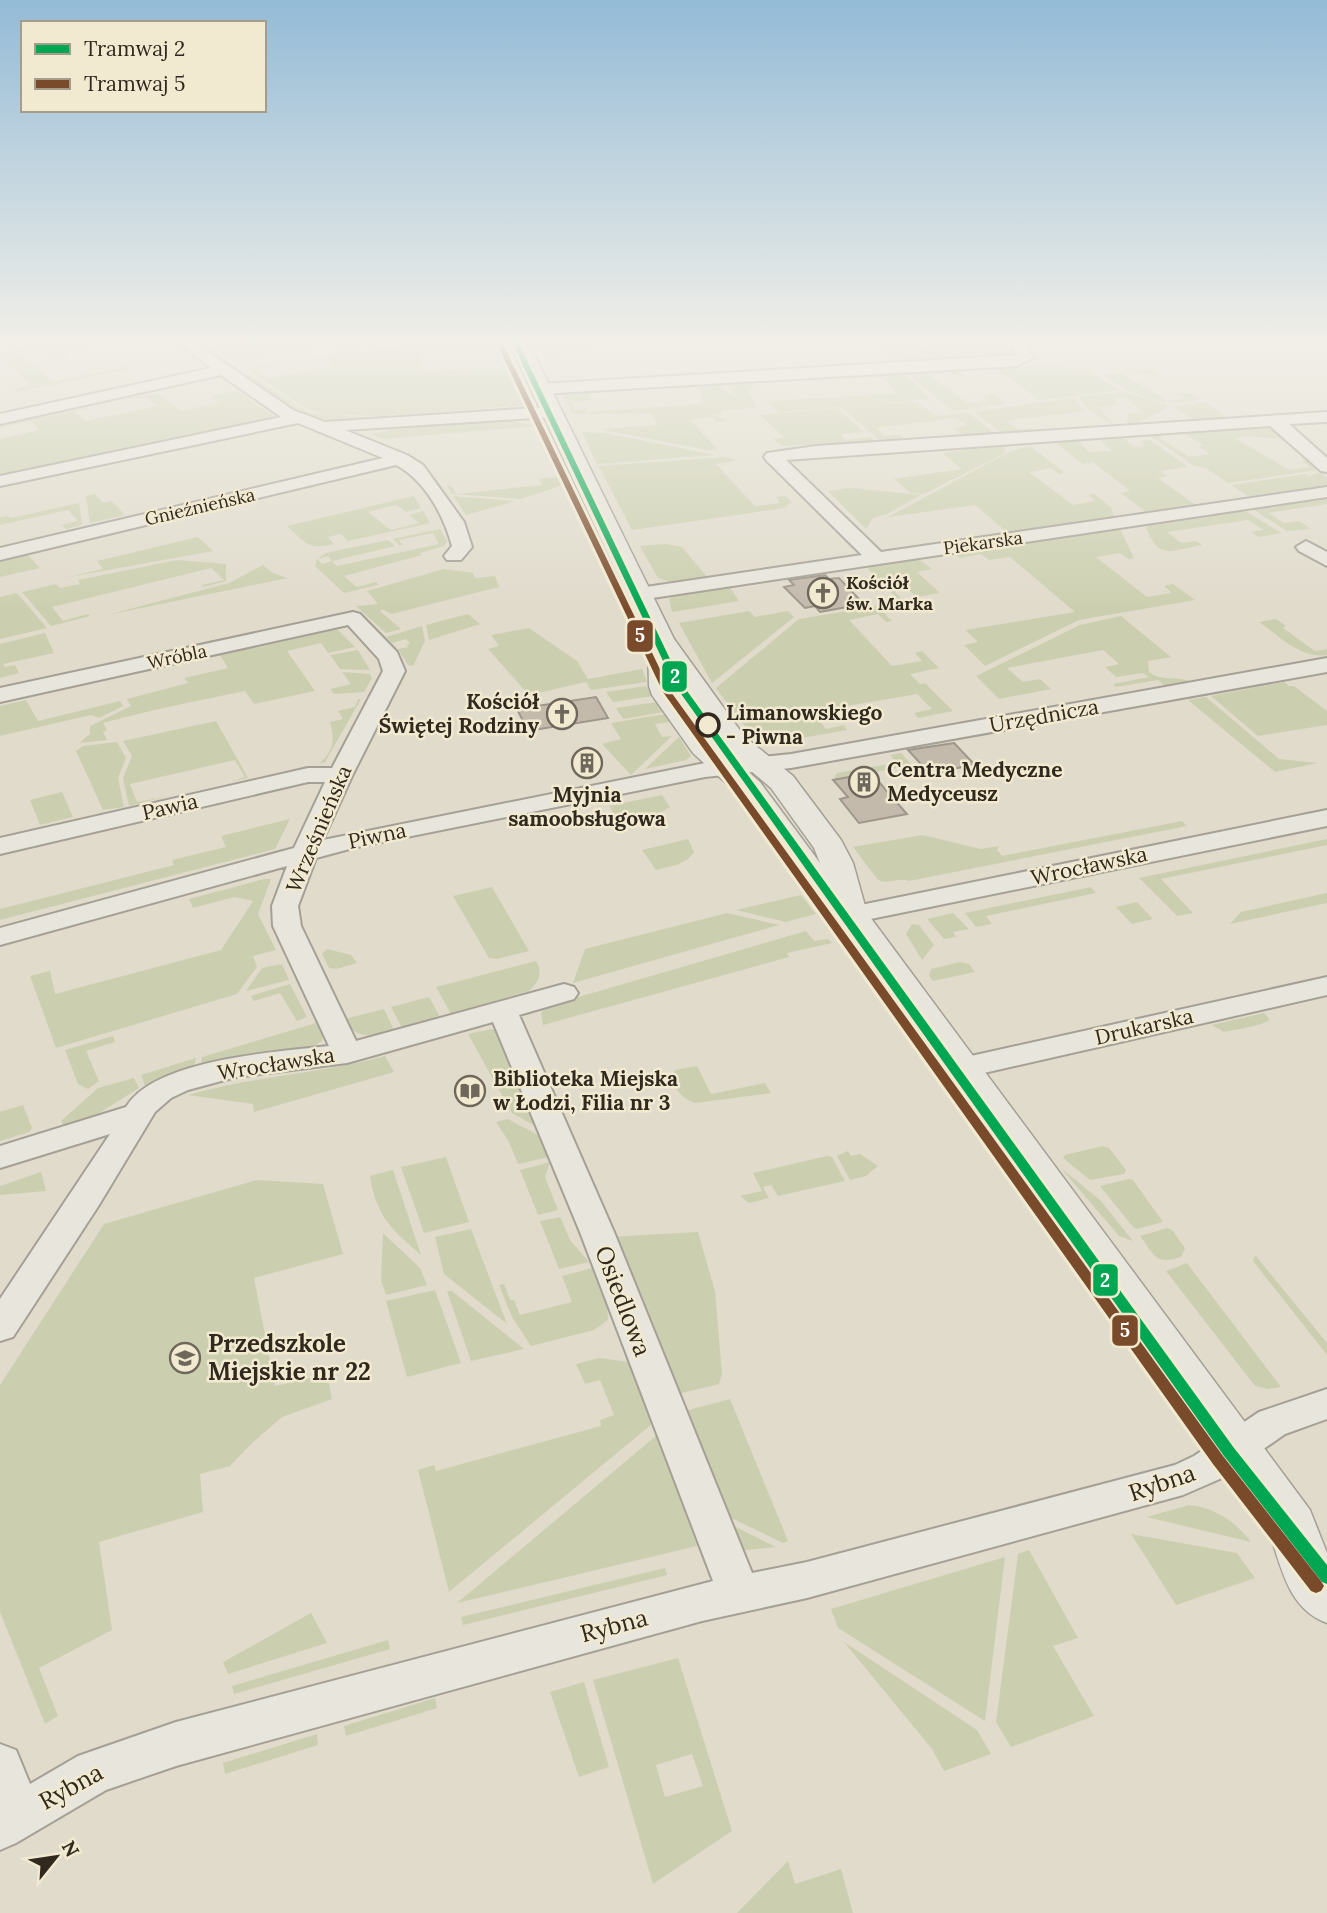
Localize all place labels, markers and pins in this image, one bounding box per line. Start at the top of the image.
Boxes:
place label: Kościół św. Marka [846,571,933,615]
church icon: Kościół św. Marka [806,576,840,610]
place label: Kościół Świętej Rodziny [379,688,540,739]
church icon: Kościół Świętej Rodziny [545,697,579,731]
place label: Limanowskiego - Piwna [726,699,882,750]
marker: Limanowskiego - Piwna [696,713,720,737]
building icon: Myjnia samoobsługowa [570,746,604,780]
place label: Centra Medyczne Medyceusz [887,756,1063,807]
building icon: Centra Medyczne Medyceusz [847,765,881,799]
place label: Myjnia samoobsługowa [508,781,666,832]
place label: Biblioteka Miejska w Łodzi, Filia nr 3 [493,1065,678,1116]
library icon: Biblioteka Miejska w Łodzi, Filia nr 3 [453,1074,487,1108]
place label: Przedszkole Miejskie nr 22 [208,1328,371,1387]
school or university icon: Przedszkole Miejskie nr 22 [168,1341,202,1375]

